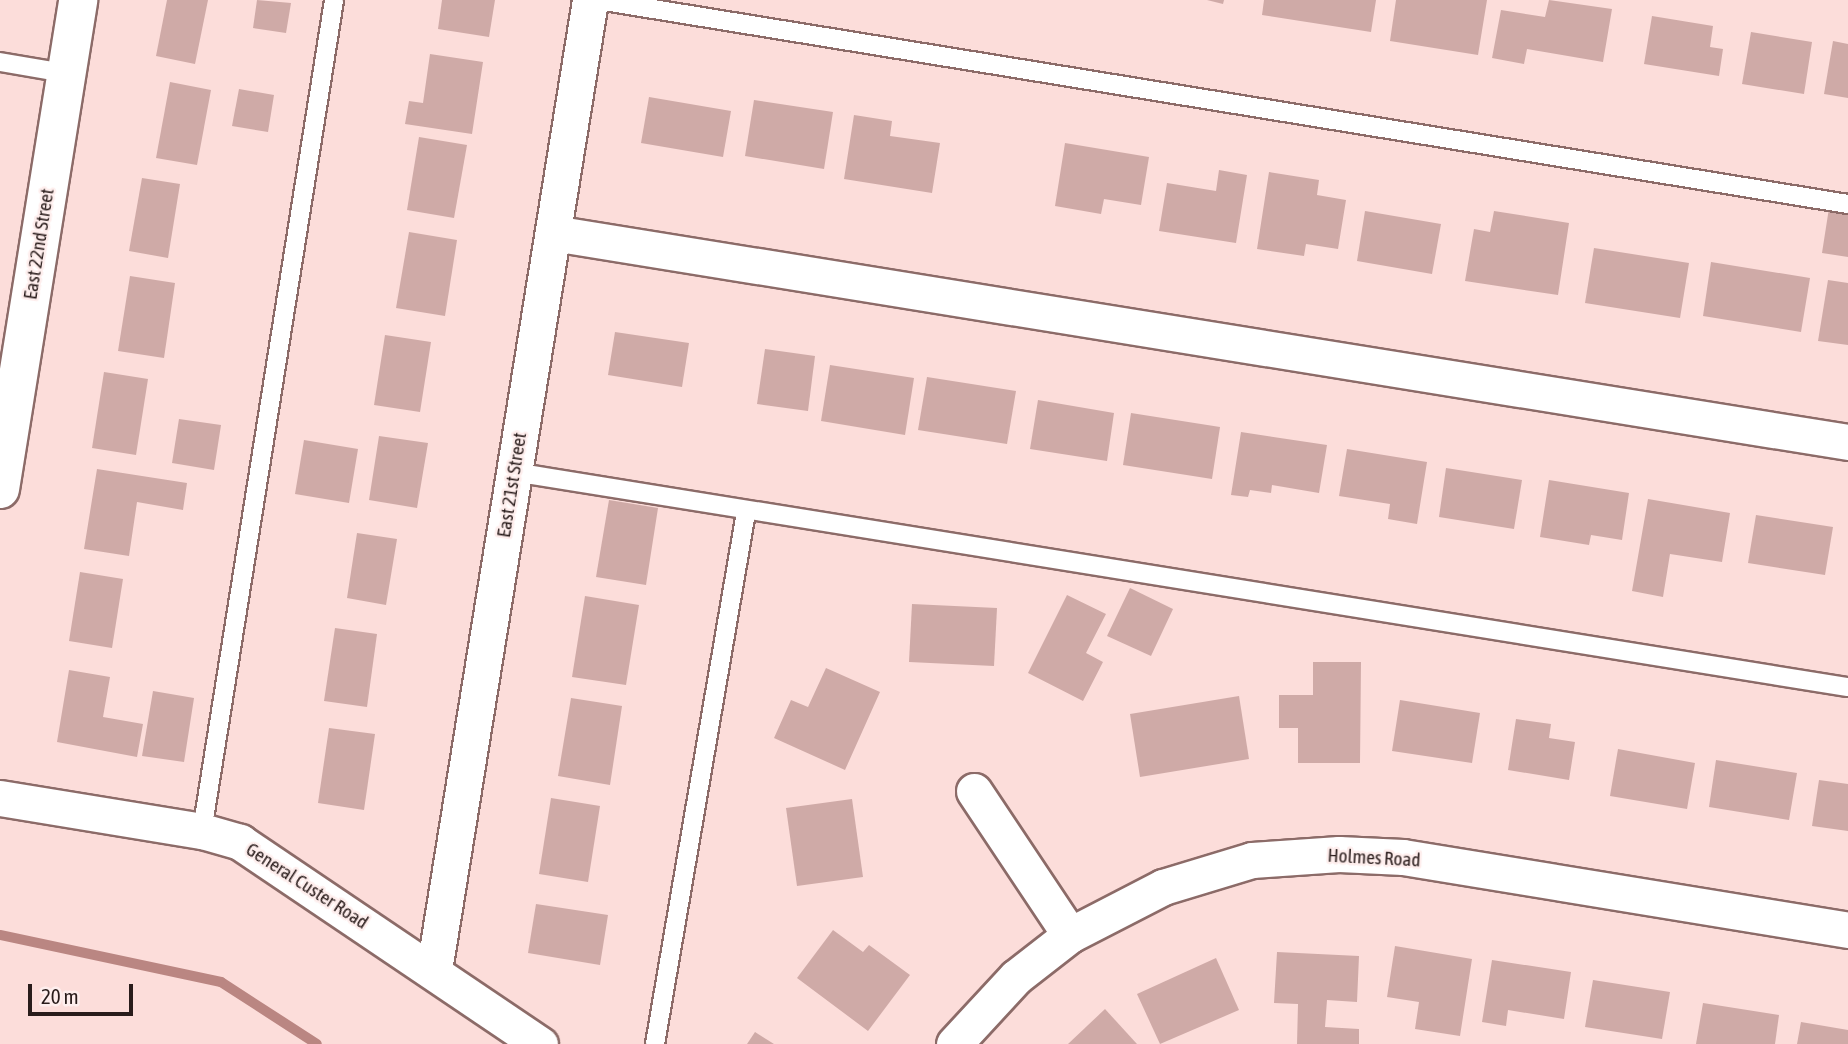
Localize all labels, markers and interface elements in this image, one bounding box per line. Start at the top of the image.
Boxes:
street label: East 22nd Street [19,187,59,301]
street label: East 21st Street [492,431,532,539]
street label: General Custer Road [242,838,372,934]
street label: Holmes Road [1327,844,1421,872]
scale bar [32,970,136,1014]
text: 20 m [41,984,79,1008]

